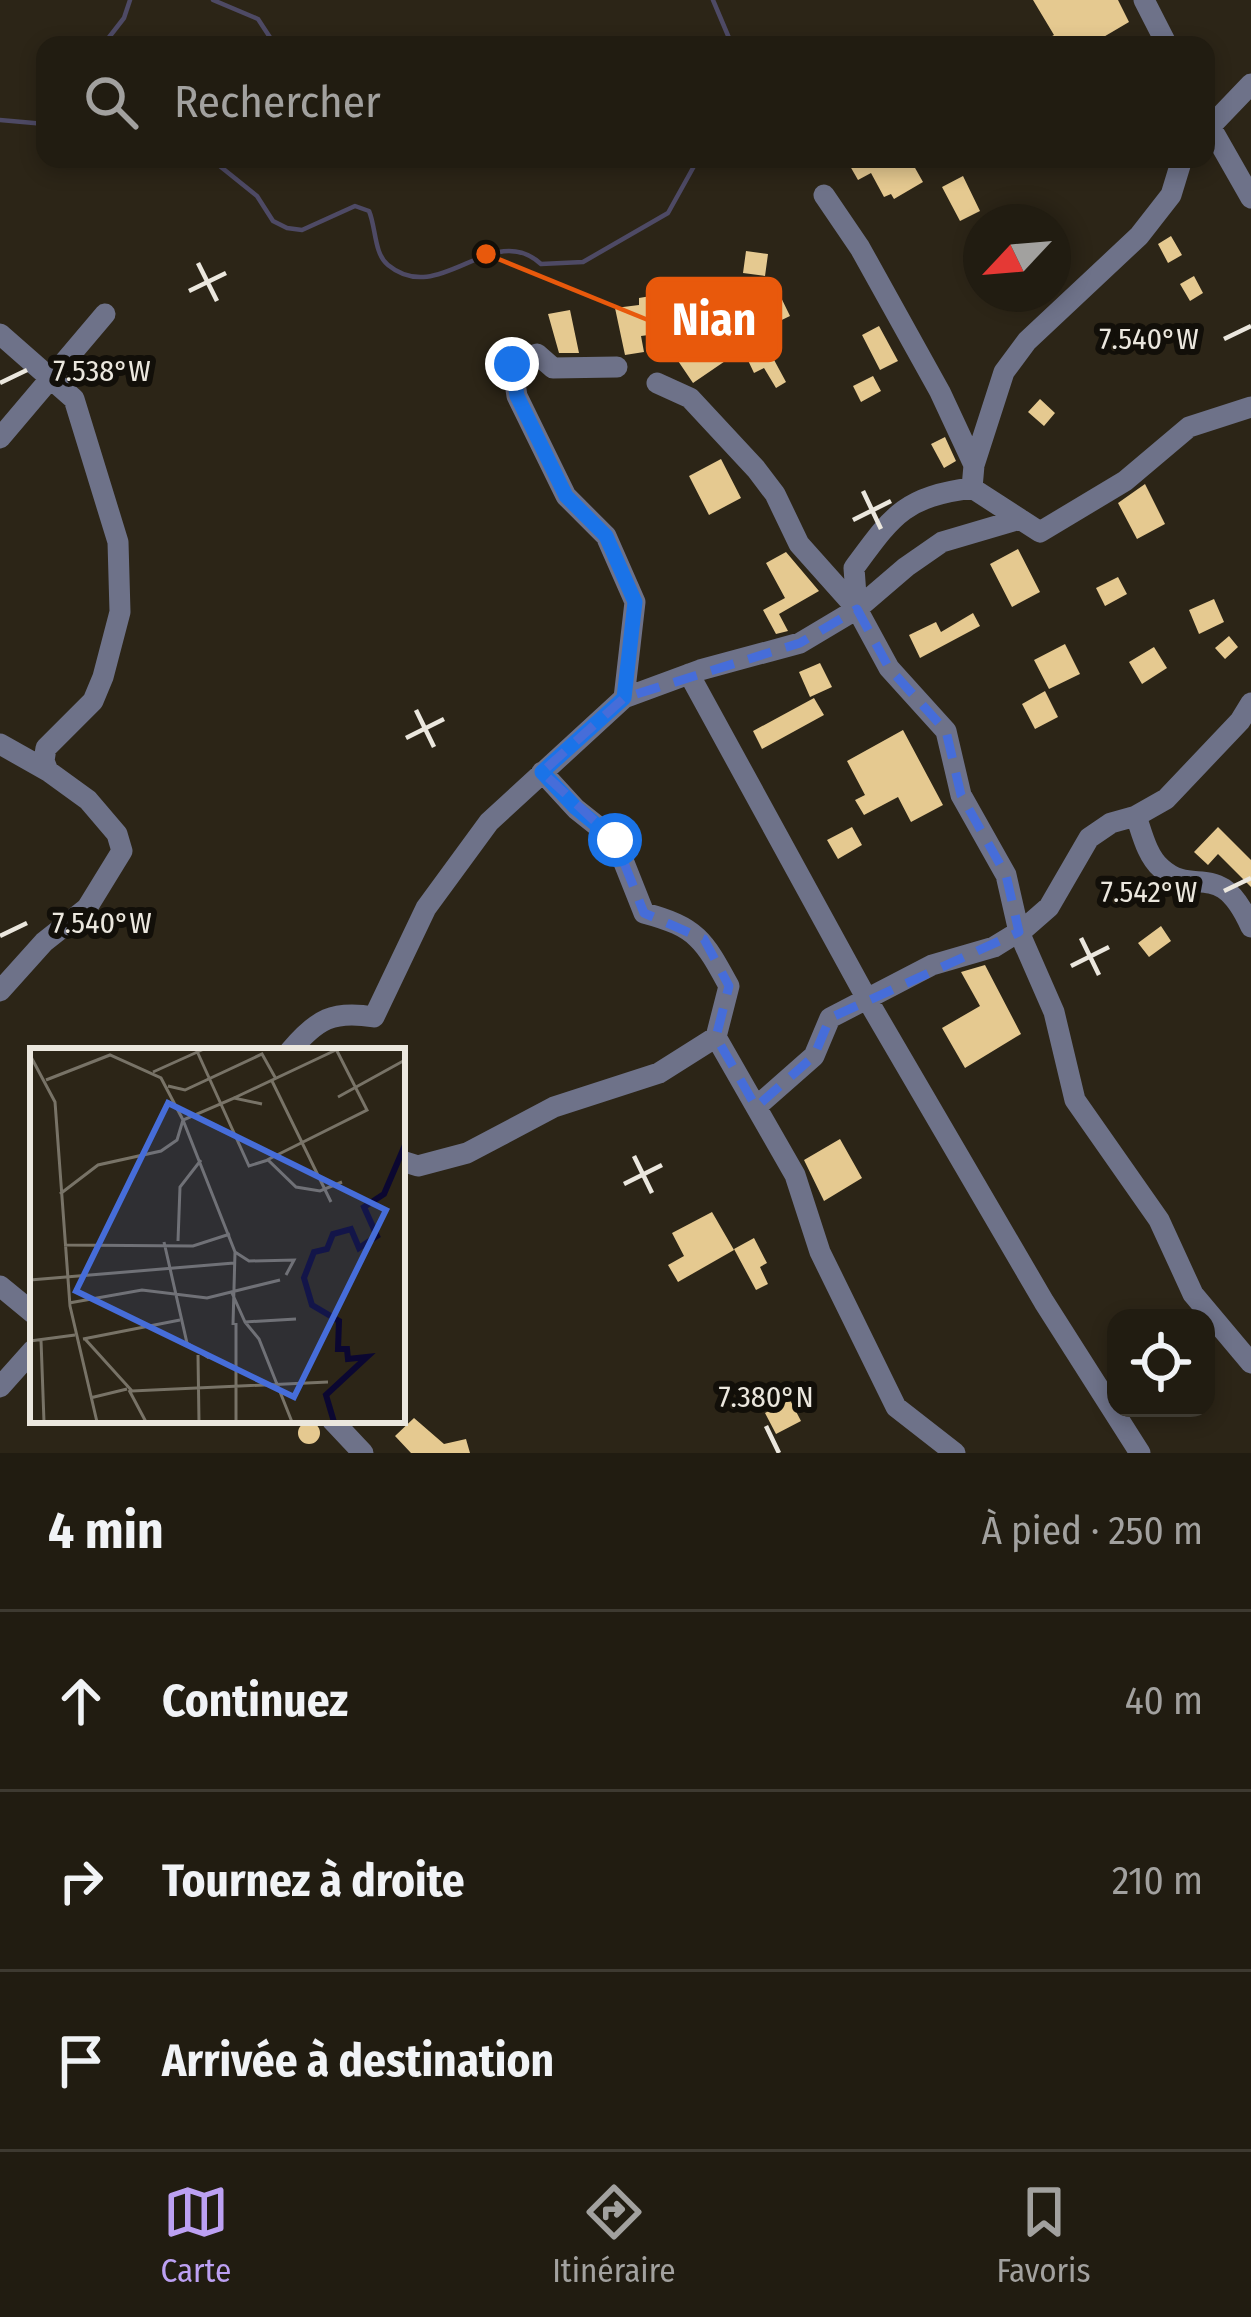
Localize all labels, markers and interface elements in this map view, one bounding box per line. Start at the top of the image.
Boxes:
search box [36,36,1215,168]
icon: search [78,69,144,135]
text: Rechercher [174,75,381,129]
north arrow [963,204,1071,312]
callout: Nian [648,279,780,360]
text: Nian [672,293,756,347]
text: 7.540°W [1099,321,1199,357]
route end [485,337,539,391]
text: 7.538°W [53,353,151,389]
route start [588,813,642,867]
text: 7.542°W [1101,874,1197,910]
text: 7.540°W [52,905,152,941]
inset map [30,1048,405,1423]
map controls [1107,1309,1215,1417]
button: locate [1107,1309,1215,1417]
text: 7.380°N [718,1379,814,1415]
text: 4 min [48,1500,164,1562]
text: À pied · 250 m [981,1508,1203,1554]
icon: ahead [48,1668,114,1734]
text: Continuez [162,1674,348,1728]
text: 40 m [1125,1678,1203,1724]
icon: right [48,1848,114,1914]
text: Tournez à droite [162,1854,465,1908]
text: 210 m [1112,1858,1203,1904]
icon: arrive [48,2028,114,2094]
text: Arrivée à destination [162,2034,554,2088]
tab: Carte [160,2179,231,2291]
tab: Itinéraire [552,2179,676,2291]
tab: Favoris [997,2179,1091,2291]

